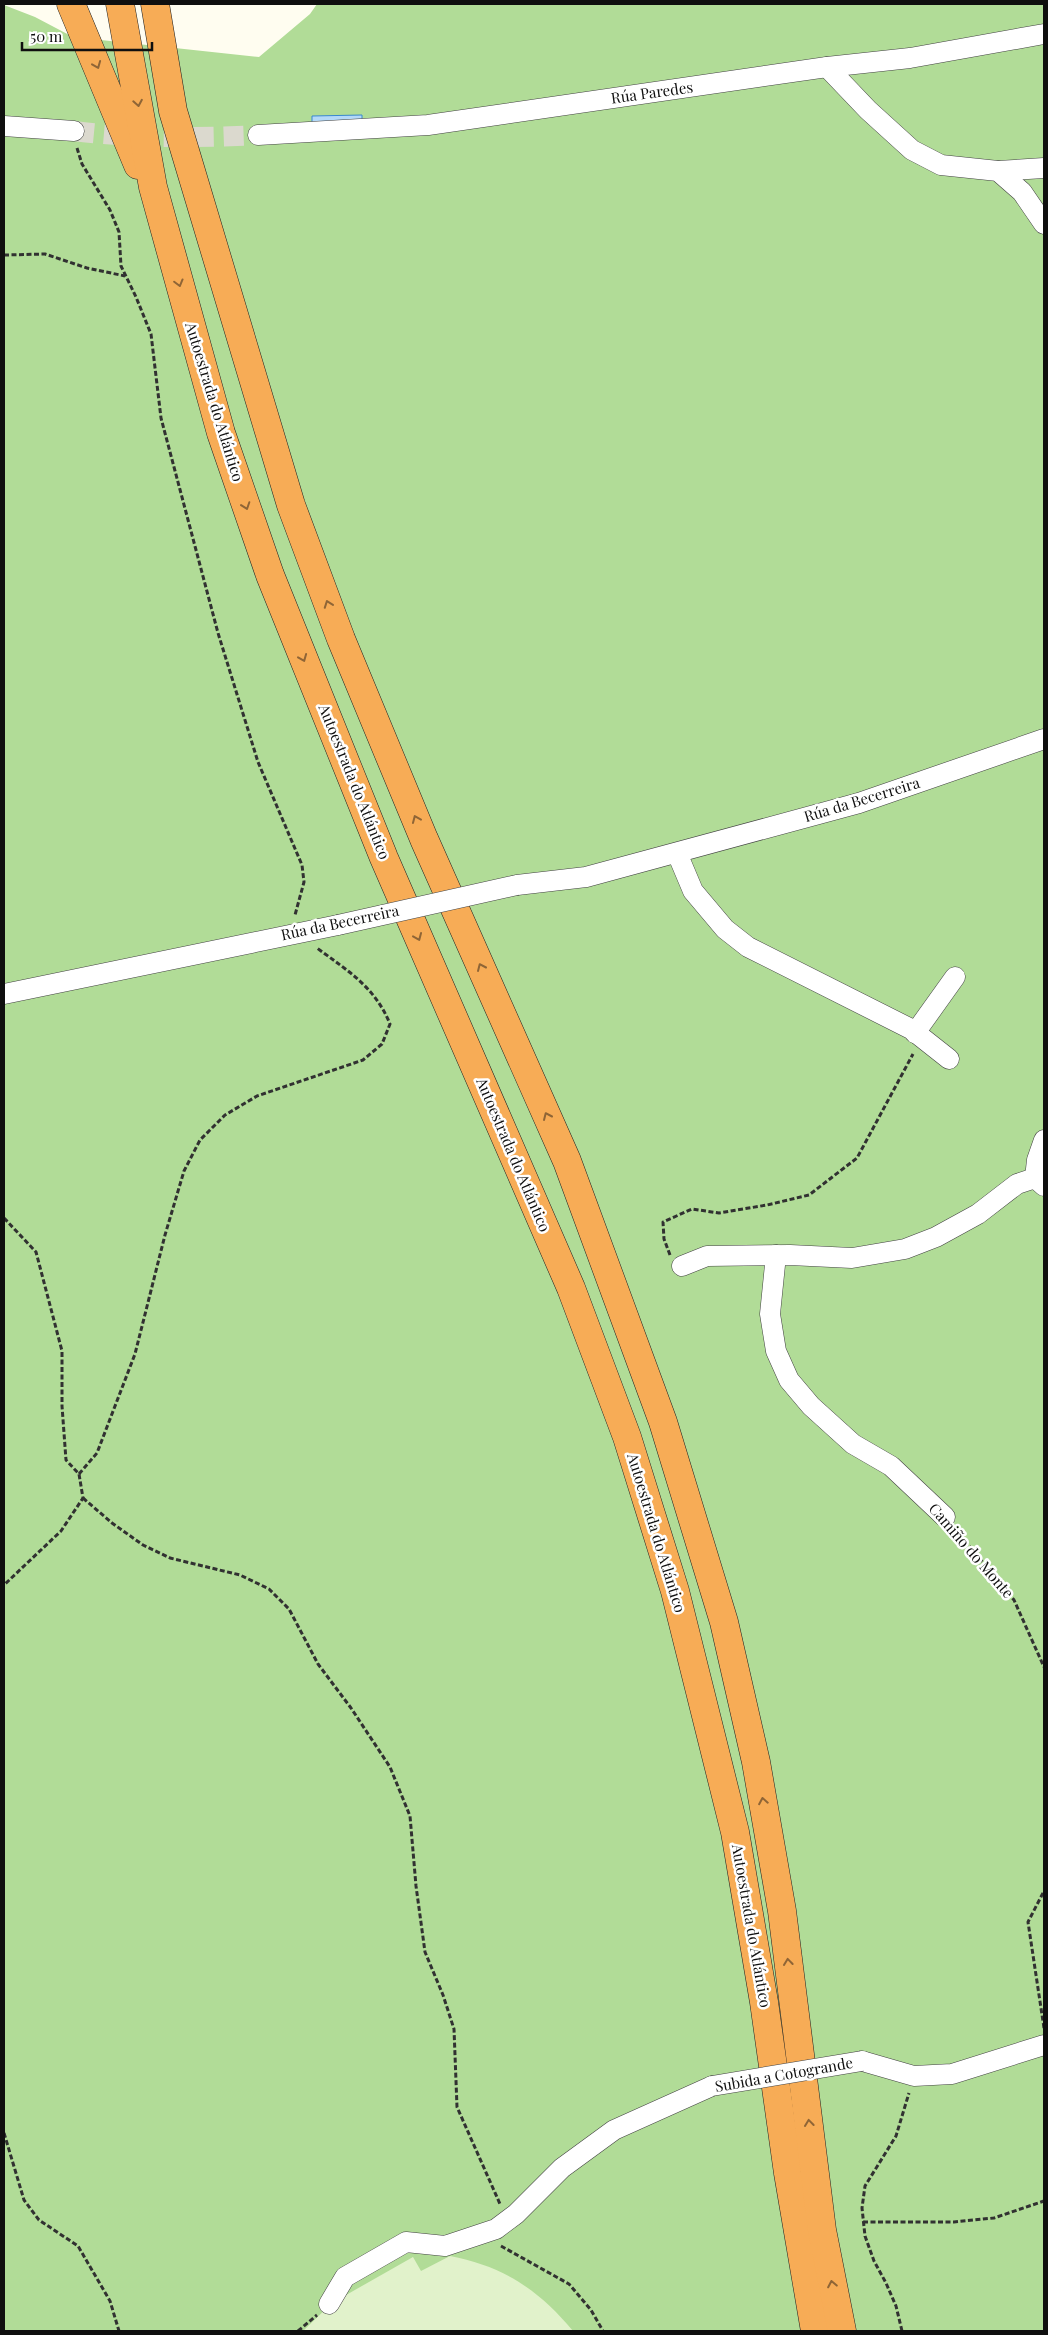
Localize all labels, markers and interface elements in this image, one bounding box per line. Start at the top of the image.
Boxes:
scale bar [22,20,152,52]
text: 50 m [30,26,63,46]
one-way arrow [90,60,101,69]
street label: Rúa Paredes [610,76,694,108]
one-way arrow [133,99,143,108]
one-way arrow [174,279,184,287]
street label: Autoestrada do Atlántico [181,319,249,484]
one-way arrow [240,501,250,509]
one-way arrow [324,600,334,608]
one-way arrow [297,653,308,662]
street label: Autoestrada do Atlántico [314,700,395,862]
street label: Rúa da Becerreira [801,772,923,826]
one-way arrow [411,815,422,824]
street label: Rúa da Becerreira [279,900,401,944]
one-way arrow [413,933,423,941]
one-way arrow [477,963,488,972]
street label: Autoestrada do Atlántico [472,1074,555,1235]
one-way arrow [543,1112,554,1121]
street label: Autoestrada do Atlántico [623,1450,691,1615]
street label: Camiño do Monte [925,1499,1019,1602]
one-way arrow [758,1797,768,1806]
street label: Autoestrada do Atlántico [728,1842,776,2009]
one-way arrow [783,1957,794,1965]
street label: Subida a Cotogrande [713,2052,854,2096]
one-way arrow [804,2119,815,2127]
one-way arrow [828,2279,838,2288]

